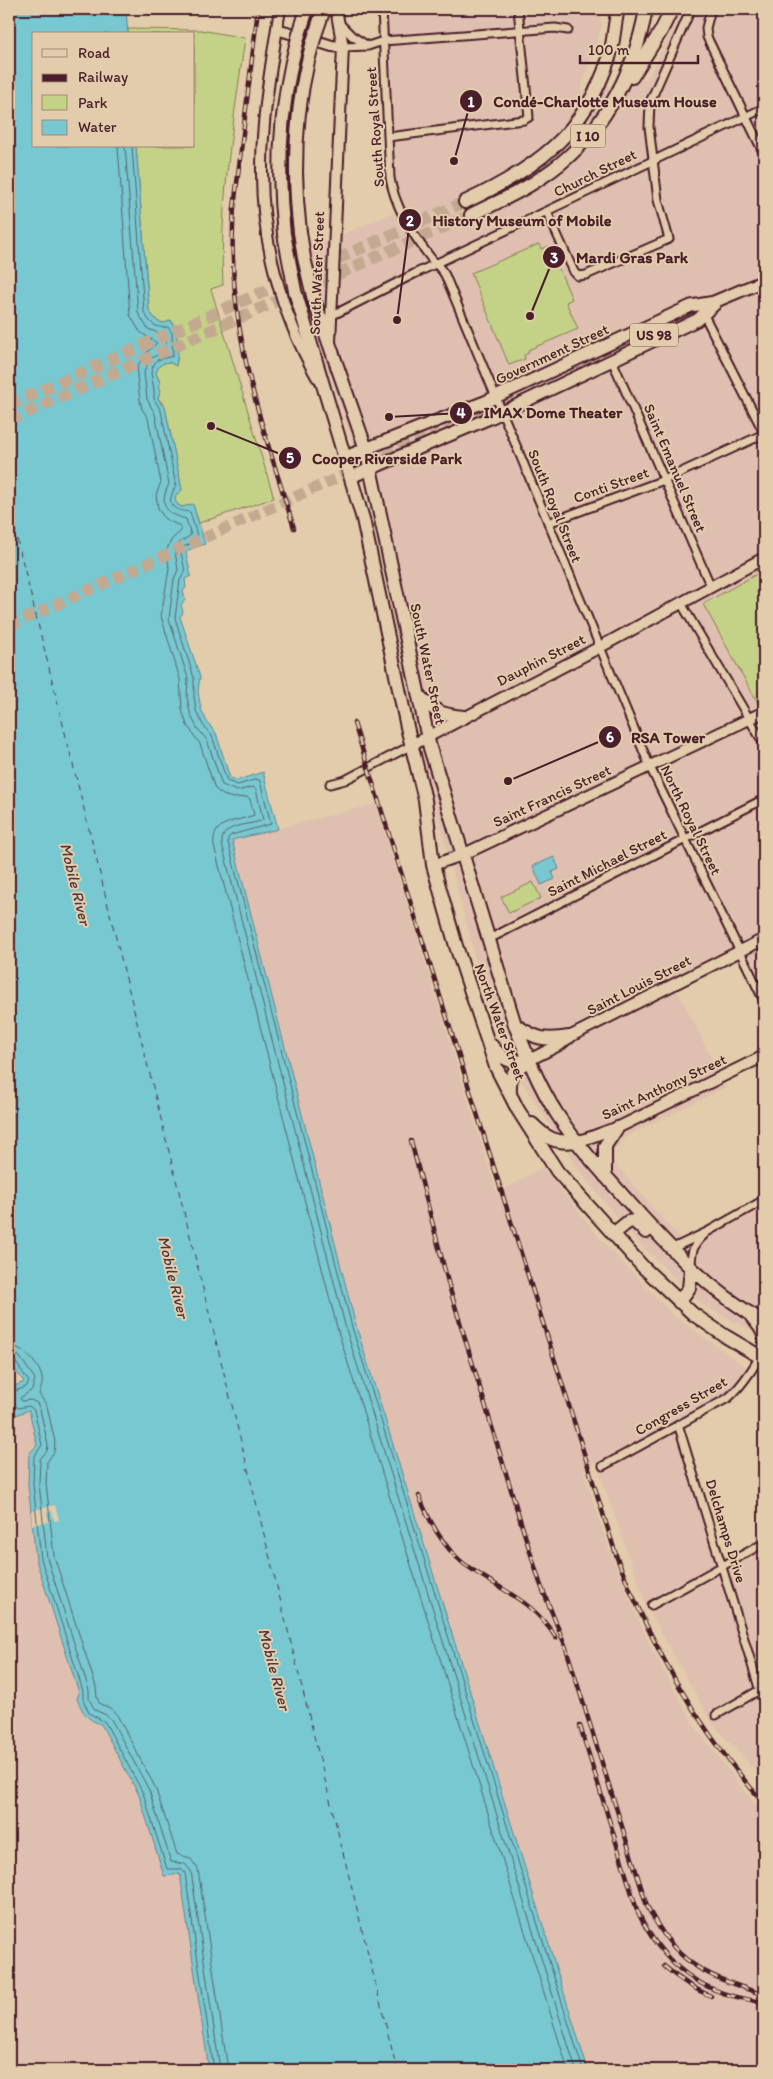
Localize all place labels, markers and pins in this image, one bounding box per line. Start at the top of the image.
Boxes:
callout: Condé-Charlotte Museum House [458,86,727,117]
callout: History Museum of Mobile [398,205,622,236]
callout: Mardi Gras Park [541,242,698,273]
callout: IMAX Dome Theater [449,397,633,428]
callout: Cooper Riverside Park [277,443,472,474]
callout: RSA Tower [597,722,715,753]

